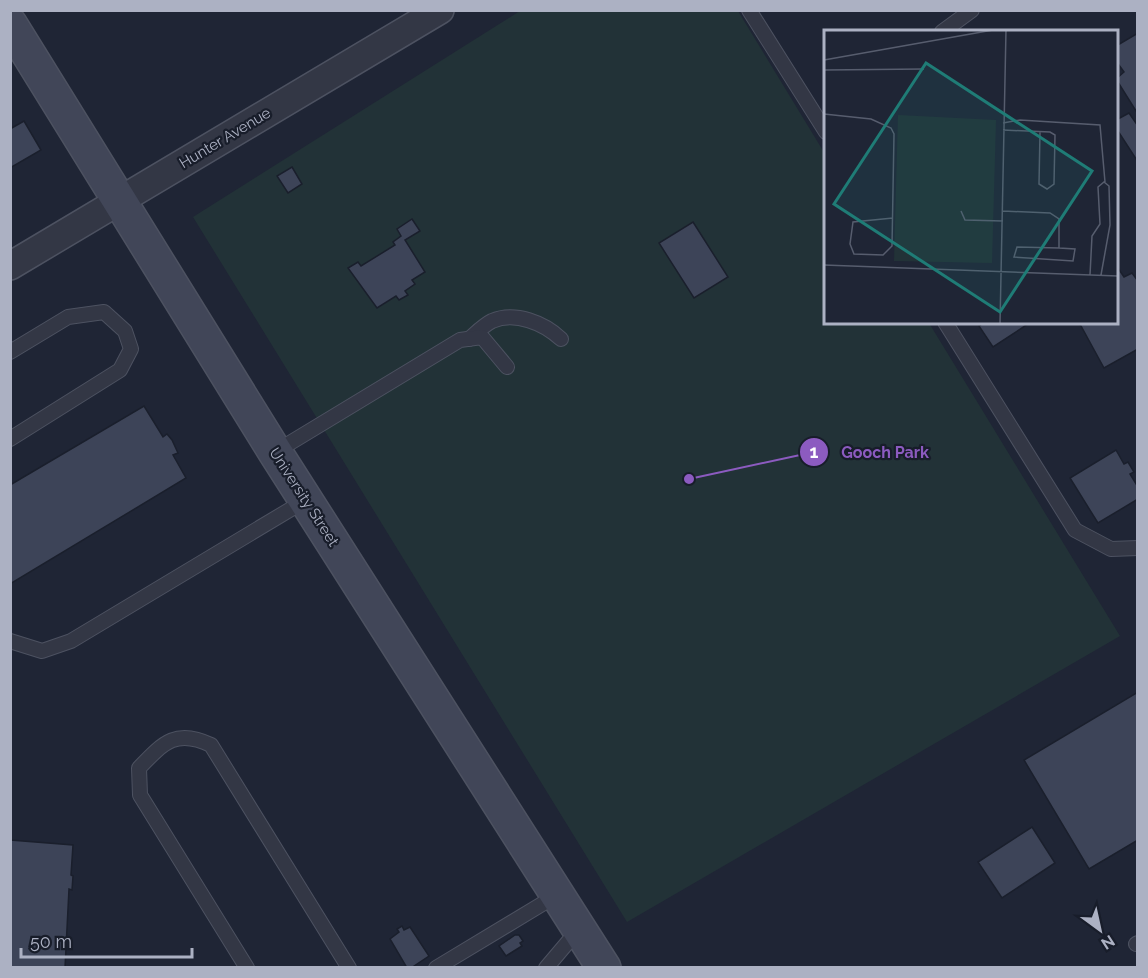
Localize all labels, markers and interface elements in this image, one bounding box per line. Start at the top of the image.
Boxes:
inset map [824,30,1118,324]
street label: Hunter Avenue [176,104,274,172]
callout: Gooch Park [799,435,940,469]
text: 1 [810,441,819,462]
text: Gooch Park [841,443,929,462]
street label: University Street [265,444,343,550]
north arrow [1070,900,1130,960]
scale bar [21,921,192,959]
text: 50 m [30,931,72,952]
text: N [1098,931,1118,953]

